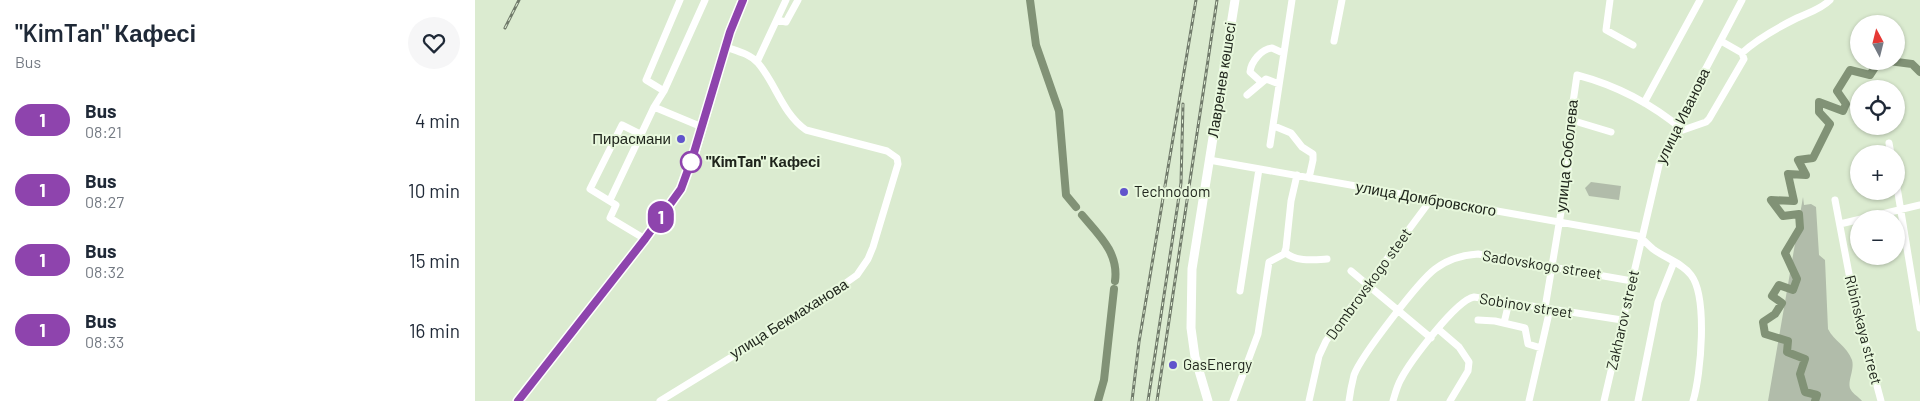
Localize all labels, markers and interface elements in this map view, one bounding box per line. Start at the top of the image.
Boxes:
north arrow [1850,15,1905,70]
map controls [1850,15,1905,265]
button: heart [408,17,460,69]
text: "KimTan" Кафесі [15,18,196,47]
street label: Лавренев көшесі [1203,21,1239,139]
text: Bus [15,52,41,71]
street label: улица Иванова [1651,64,1713,166]
button: locate [1850,80,1905,135]
street label: улица Соболева [1551,98,1581,213]
text: Bus [85,99,117,122]
text: 1 [39,109,46,131]
text: 4 min [415,109,460,132]
text: 08:21 [85,122,122,141]
place label: Пирасмани [592,129,671,147]
marker: Пирасмани [675,133,687,145]
button: + [1850,145,1905,200]
marker: "KimTan" Кафесі [680,151,702,173]
place label: "KimTan" Кафесі [706,152,821,170]
text: Bus [85,169,117,192]
street label: улица Домбровского [1355,177,1498,219]
text: 1 [39,179,46,201]
text: 10 min [408,179,460,202]
place label: Technodom [1134,182,1210,200]
marker: Technodom [1118,186,1130,198]
text: 08:27 [85,192,124,211]
line badge: 1 [645,201,677,233]
text: 1 [658,206,664,228]
button: − [1850,210,1905,265]
street label: Dombrovskogo steet [1322,224,1415,343]
text: Bus [85,239,117,262]
street label: Sadovskogo street [1481,246,1603,282]
text: 1 [39,249,46,271]
text: 15 min [409,249,460,272]
text: 08:32 [85,262,125,281]
street label: Zakharov street [1602,268,1642,371]
street label: Ribinskaya street [1842,273,1886,386]
street label: улица Бекмаханова [726,274,851,362]
street label: Sobinov street [1478,289,1574,321]
text: Bus [85,309,117,332]
text: 1 [39,319,46,341]
text: 16 min [409,319,460,342]
text: 08:33 [85,332,124,351]
place label: GasEnergy [1183,355,1252,373]
marker: GasEnergy [1167,359,1179,371]

